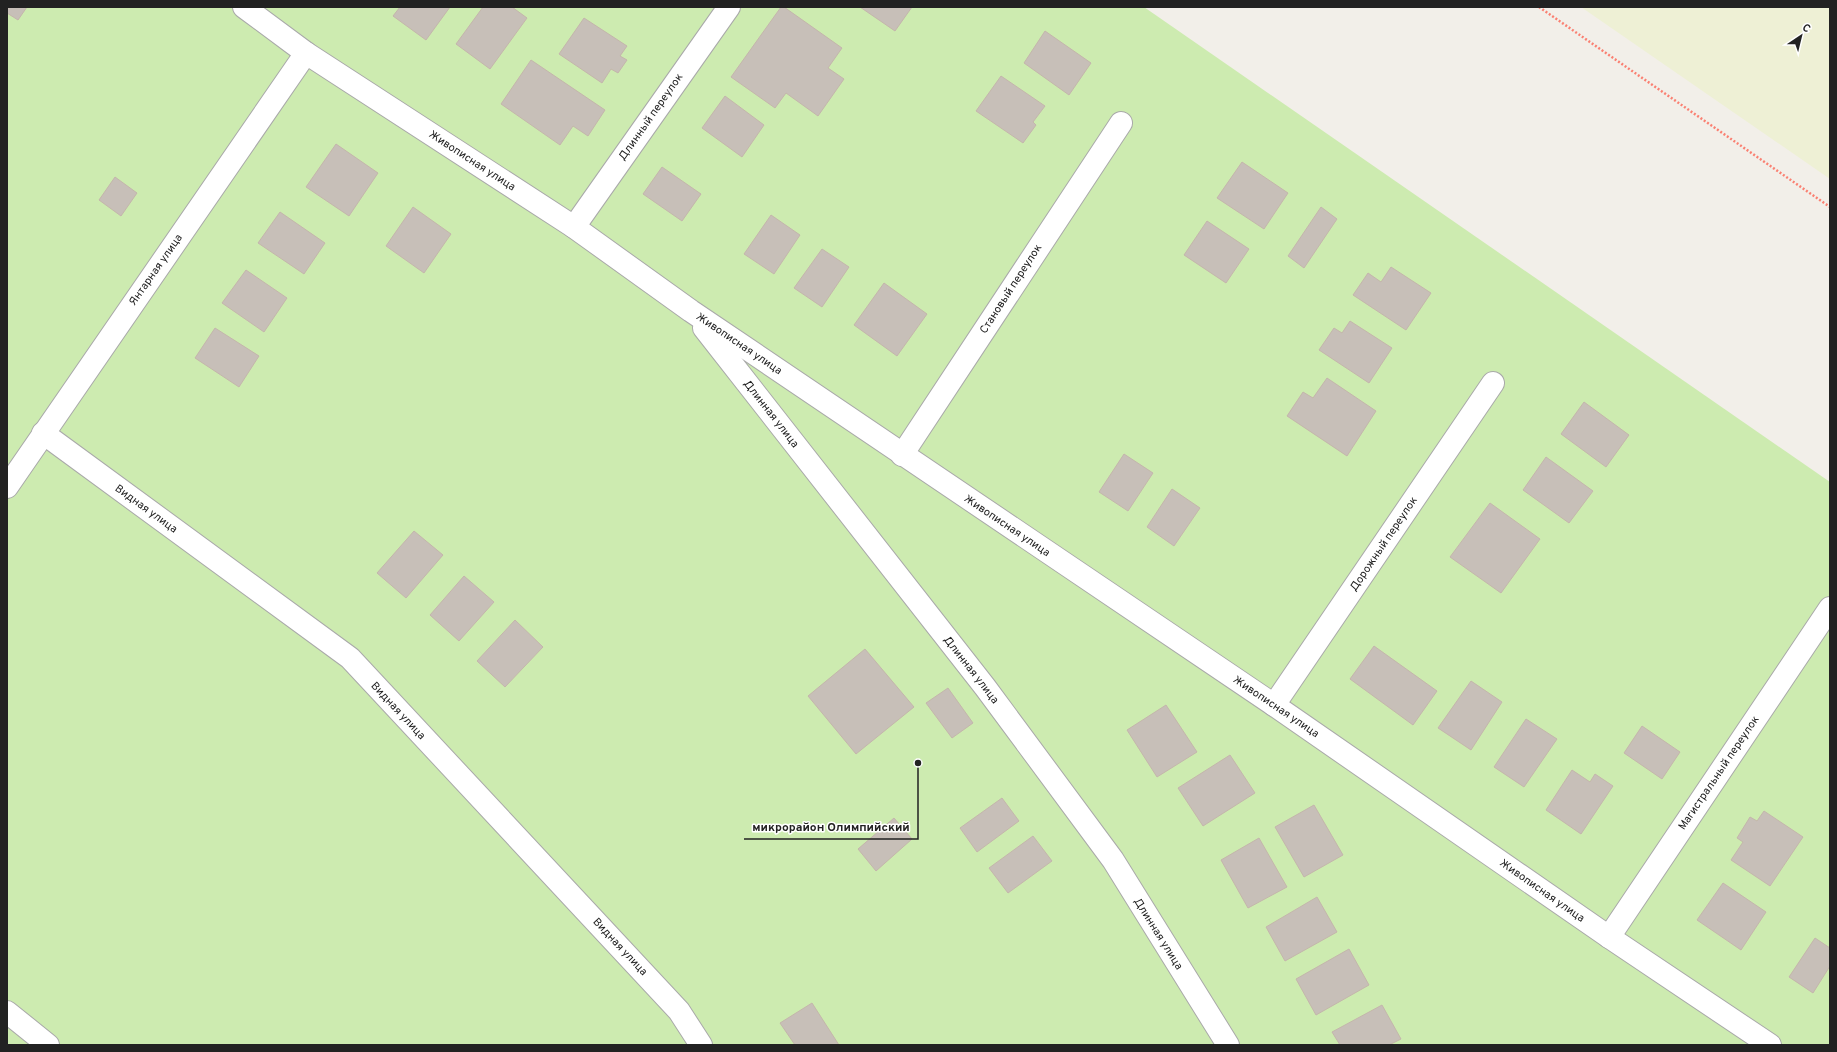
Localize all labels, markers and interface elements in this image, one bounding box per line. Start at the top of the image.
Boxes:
north arrow [1781,16,1821,56]
text: С [1799,21,1813,36]
street label: Длинный переулок [616,71,686,163]
street label: Живописная улица [426,128,518,194]
street label: Янтарная улица [126,231,186,309]
street label: Становый переулок [977,242,1045,336]
street label: Живописная улица [693,310,785,378]
street label: Длинная улица [740,377,802,451]
street label: Видная улица [112,482,180,537]
street label: Живописная улица [961,492,1053,560]
street label: Дорожный переулок [1347,494,1421,594]
street label: Длинная улица [940,633,1002,707]
street label: Живописная улица [1230,673,1322,741]
street label: Видная улица [368,679,428,743]
street label: Магистральный переулок [1675,713,1763,833]
callout: микрорайон Олимпийский [744,815,918,839]
text: микрорайон Олимпийский [752,820,910,836]
street label: Живописная улица [1497,856,1587,926]
street label: Длинная улица [1130,895,1186,973]
street label: Видная улица [590,915,650,979]

